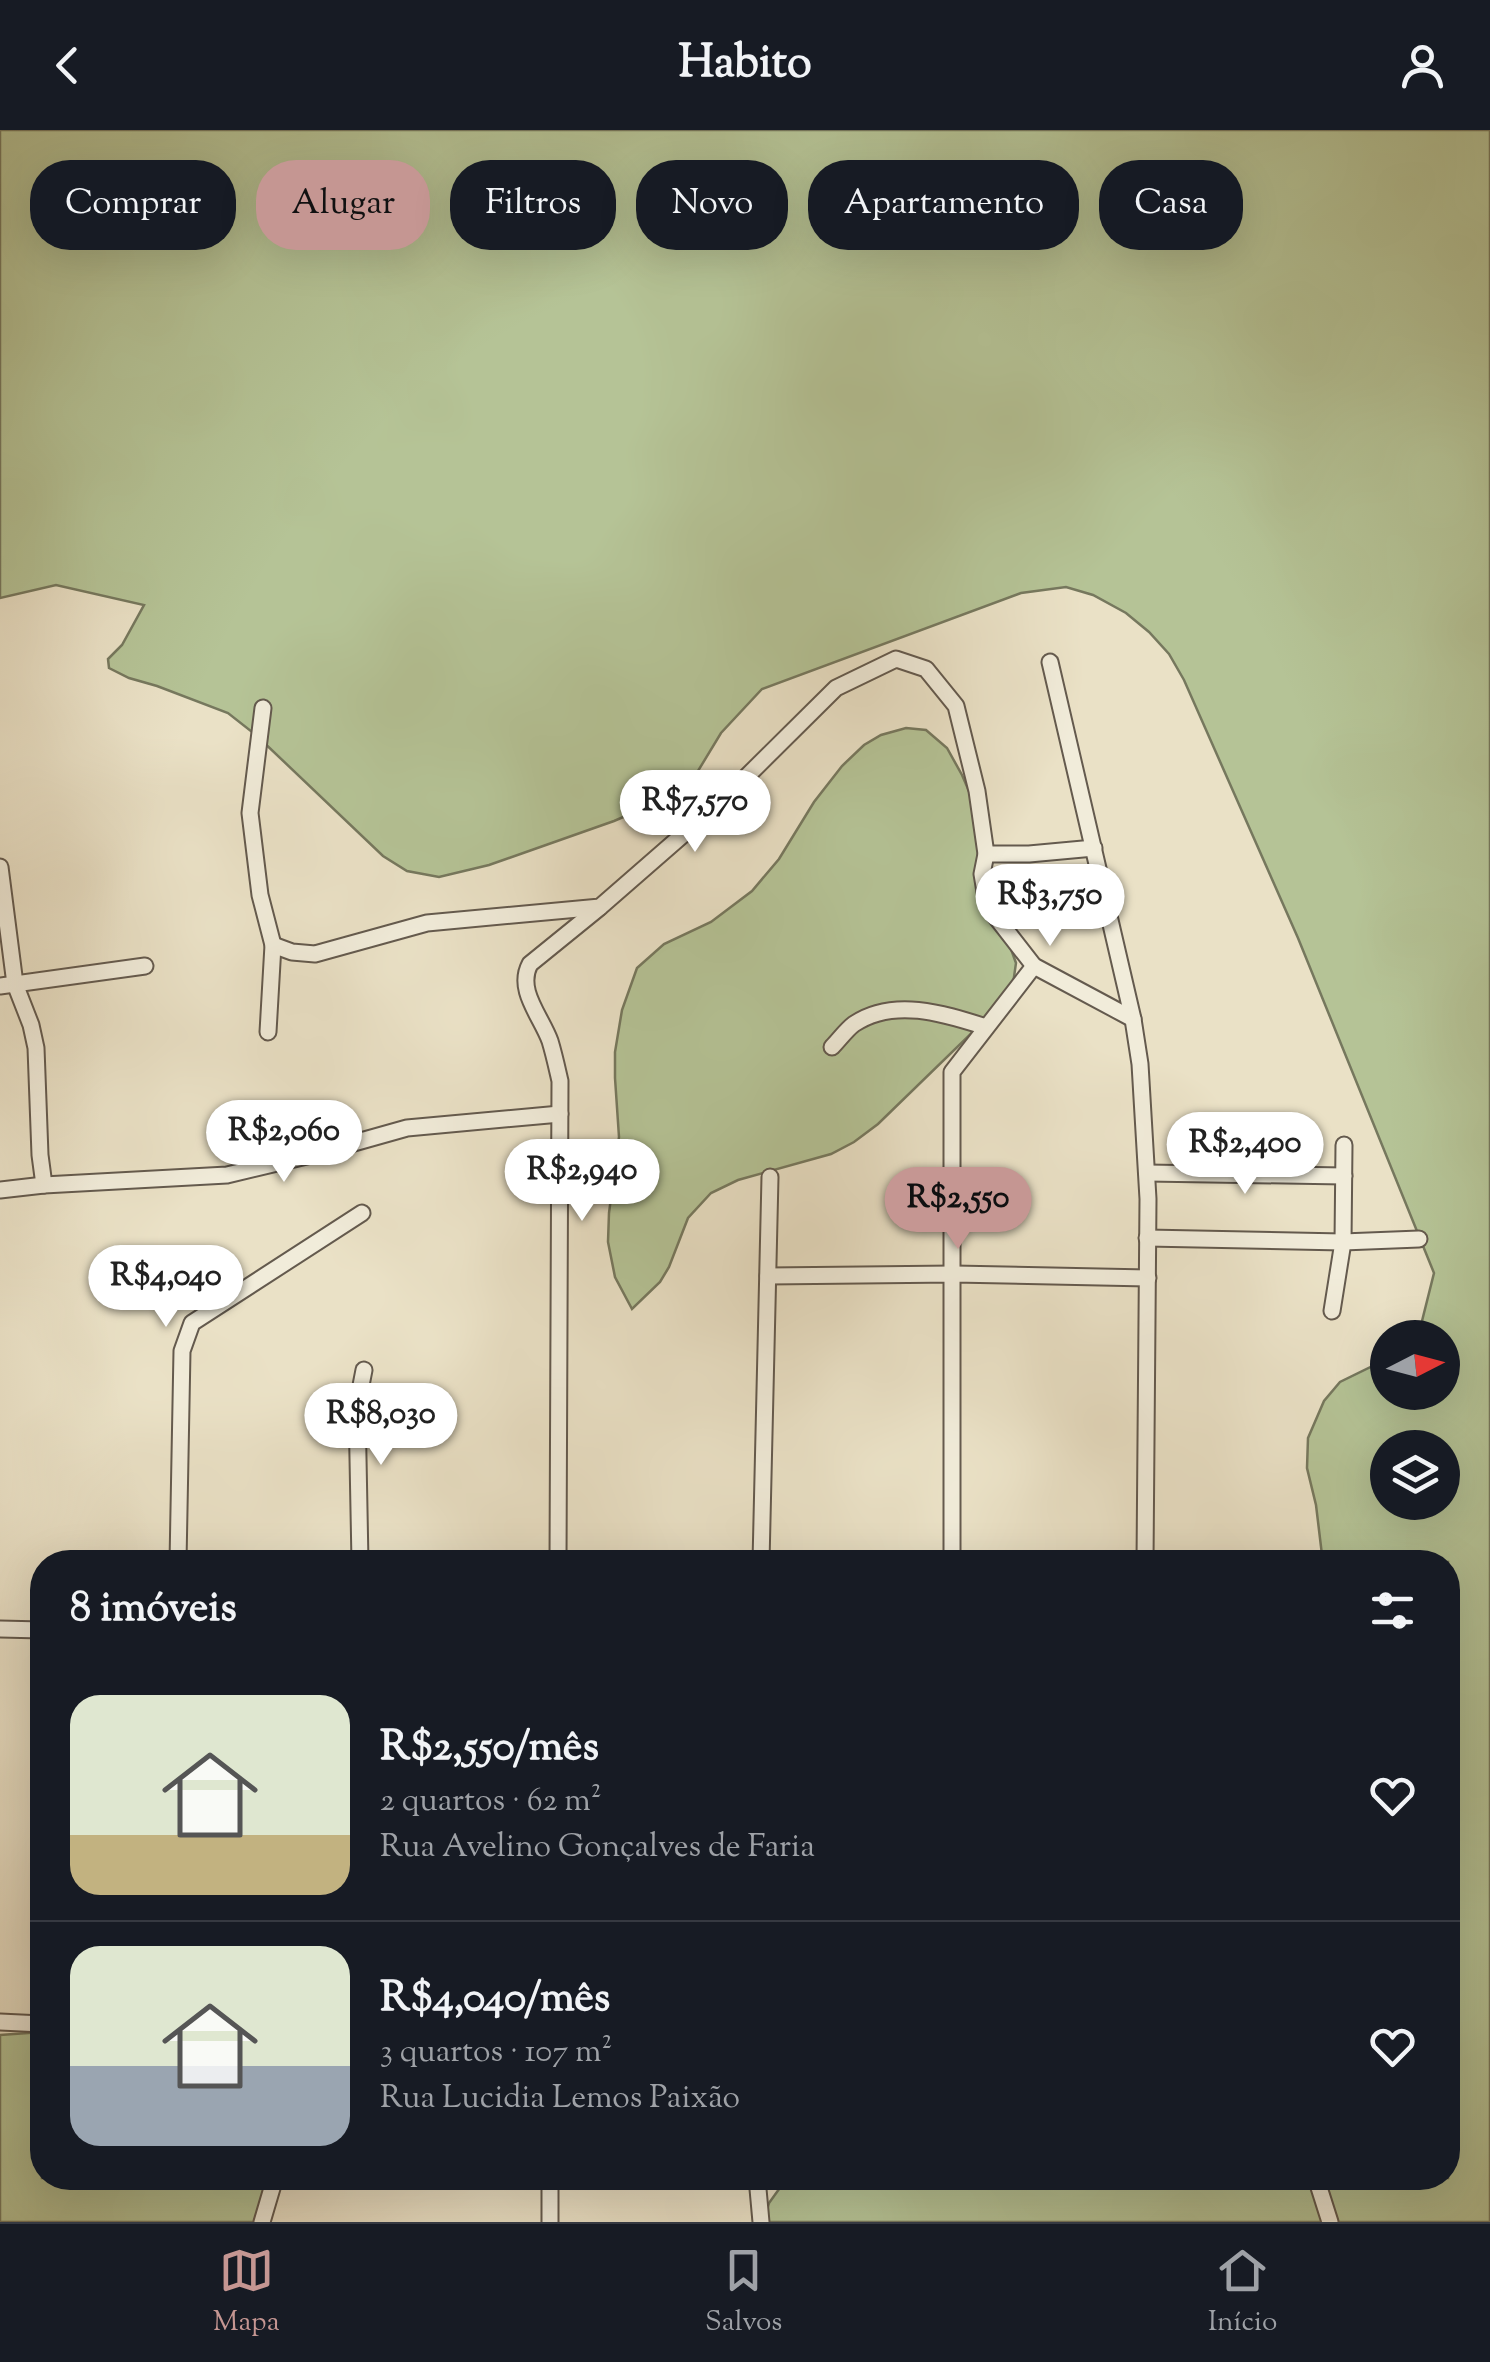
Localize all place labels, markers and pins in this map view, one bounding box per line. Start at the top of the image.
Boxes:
pin: R$7,570 [603,770,787,855]
pin: R$3,750 [958,864,1142,949]
pin: R$2,060 [192,1100,376,1185]
pin: R$2,400 [1153,1112,1337,1197]
pin: R$2,940 [490,1139,674,1224]
pin: R$2,550 [866,1167,1050,1252]
pin: R$4,040 [74,1245,258,1330]
pin: R$8,030 [289,1383,473,1468]

